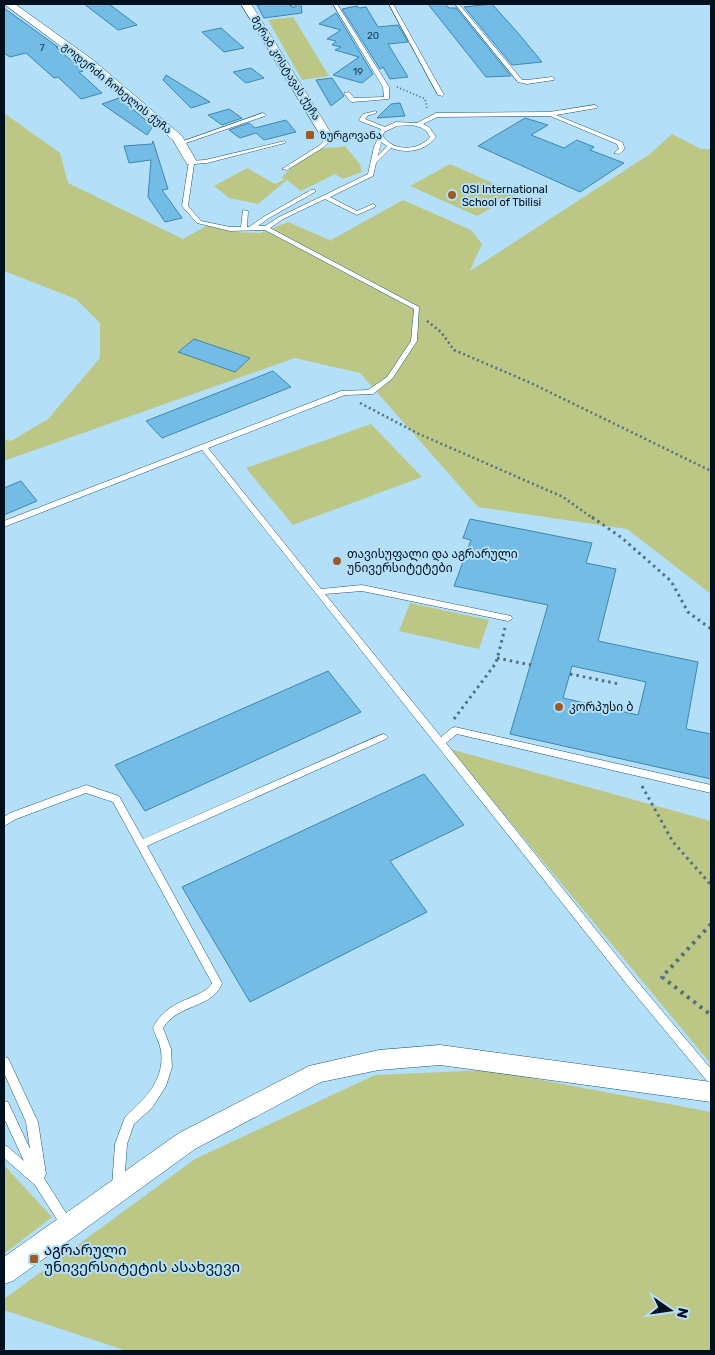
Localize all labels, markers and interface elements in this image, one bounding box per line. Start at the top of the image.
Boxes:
street label: მერაბ კოსტავას ქუჩა [248,14,323,123]
house number: 20 [367,30,379,42]
street label: გოდერძი ჩოხელის ქუჩა [59,40,174,137]
house number: 7 [39,42,45,54]
house number: 19 [353,66,363,78]
marker: ზურგოვანა [304,129,316,141]
place label: ზურგოვანა [320,129,382,142]
place label: QSI International School of Tbilisi [462,183,548,209]
marker: QSI International School of Tbilisi [446,189,458,201]
place label: თავისუფალი და აგრარული უნივერსიტეტები [347,547,518,575]
marker: თავისუფალი და აგრარული უნივერსიტეტები [331,555,343,567]
place label: კორპუსი ბ [569,700,633,714]
marker: კორპუსი ბ [553,701,565,713]
place label: აგრარული უნივერსიტეტის ასახვევი [44,1241,240,1276]
marker: აგრარული უნივერსიტეტის ასახვევი [28,1253,40,1265]
north arrow [645,1285,695,1335]
text: N [673,1306,692,1320]

